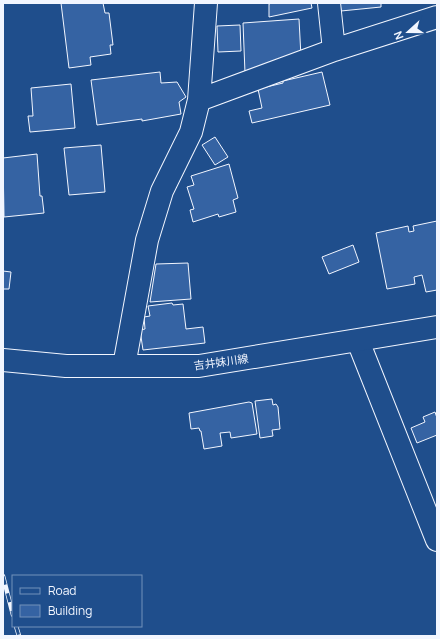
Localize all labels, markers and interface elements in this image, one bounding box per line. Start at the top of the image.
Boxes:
north arrow [388,12,428,52]
text: N [390,29,407,42]
street label: 吉井妹川線 [193,350,249,373]
legend [12,575,142,627]
text: Road [48,582,76,599]
text: Building [48,602,92,619]

